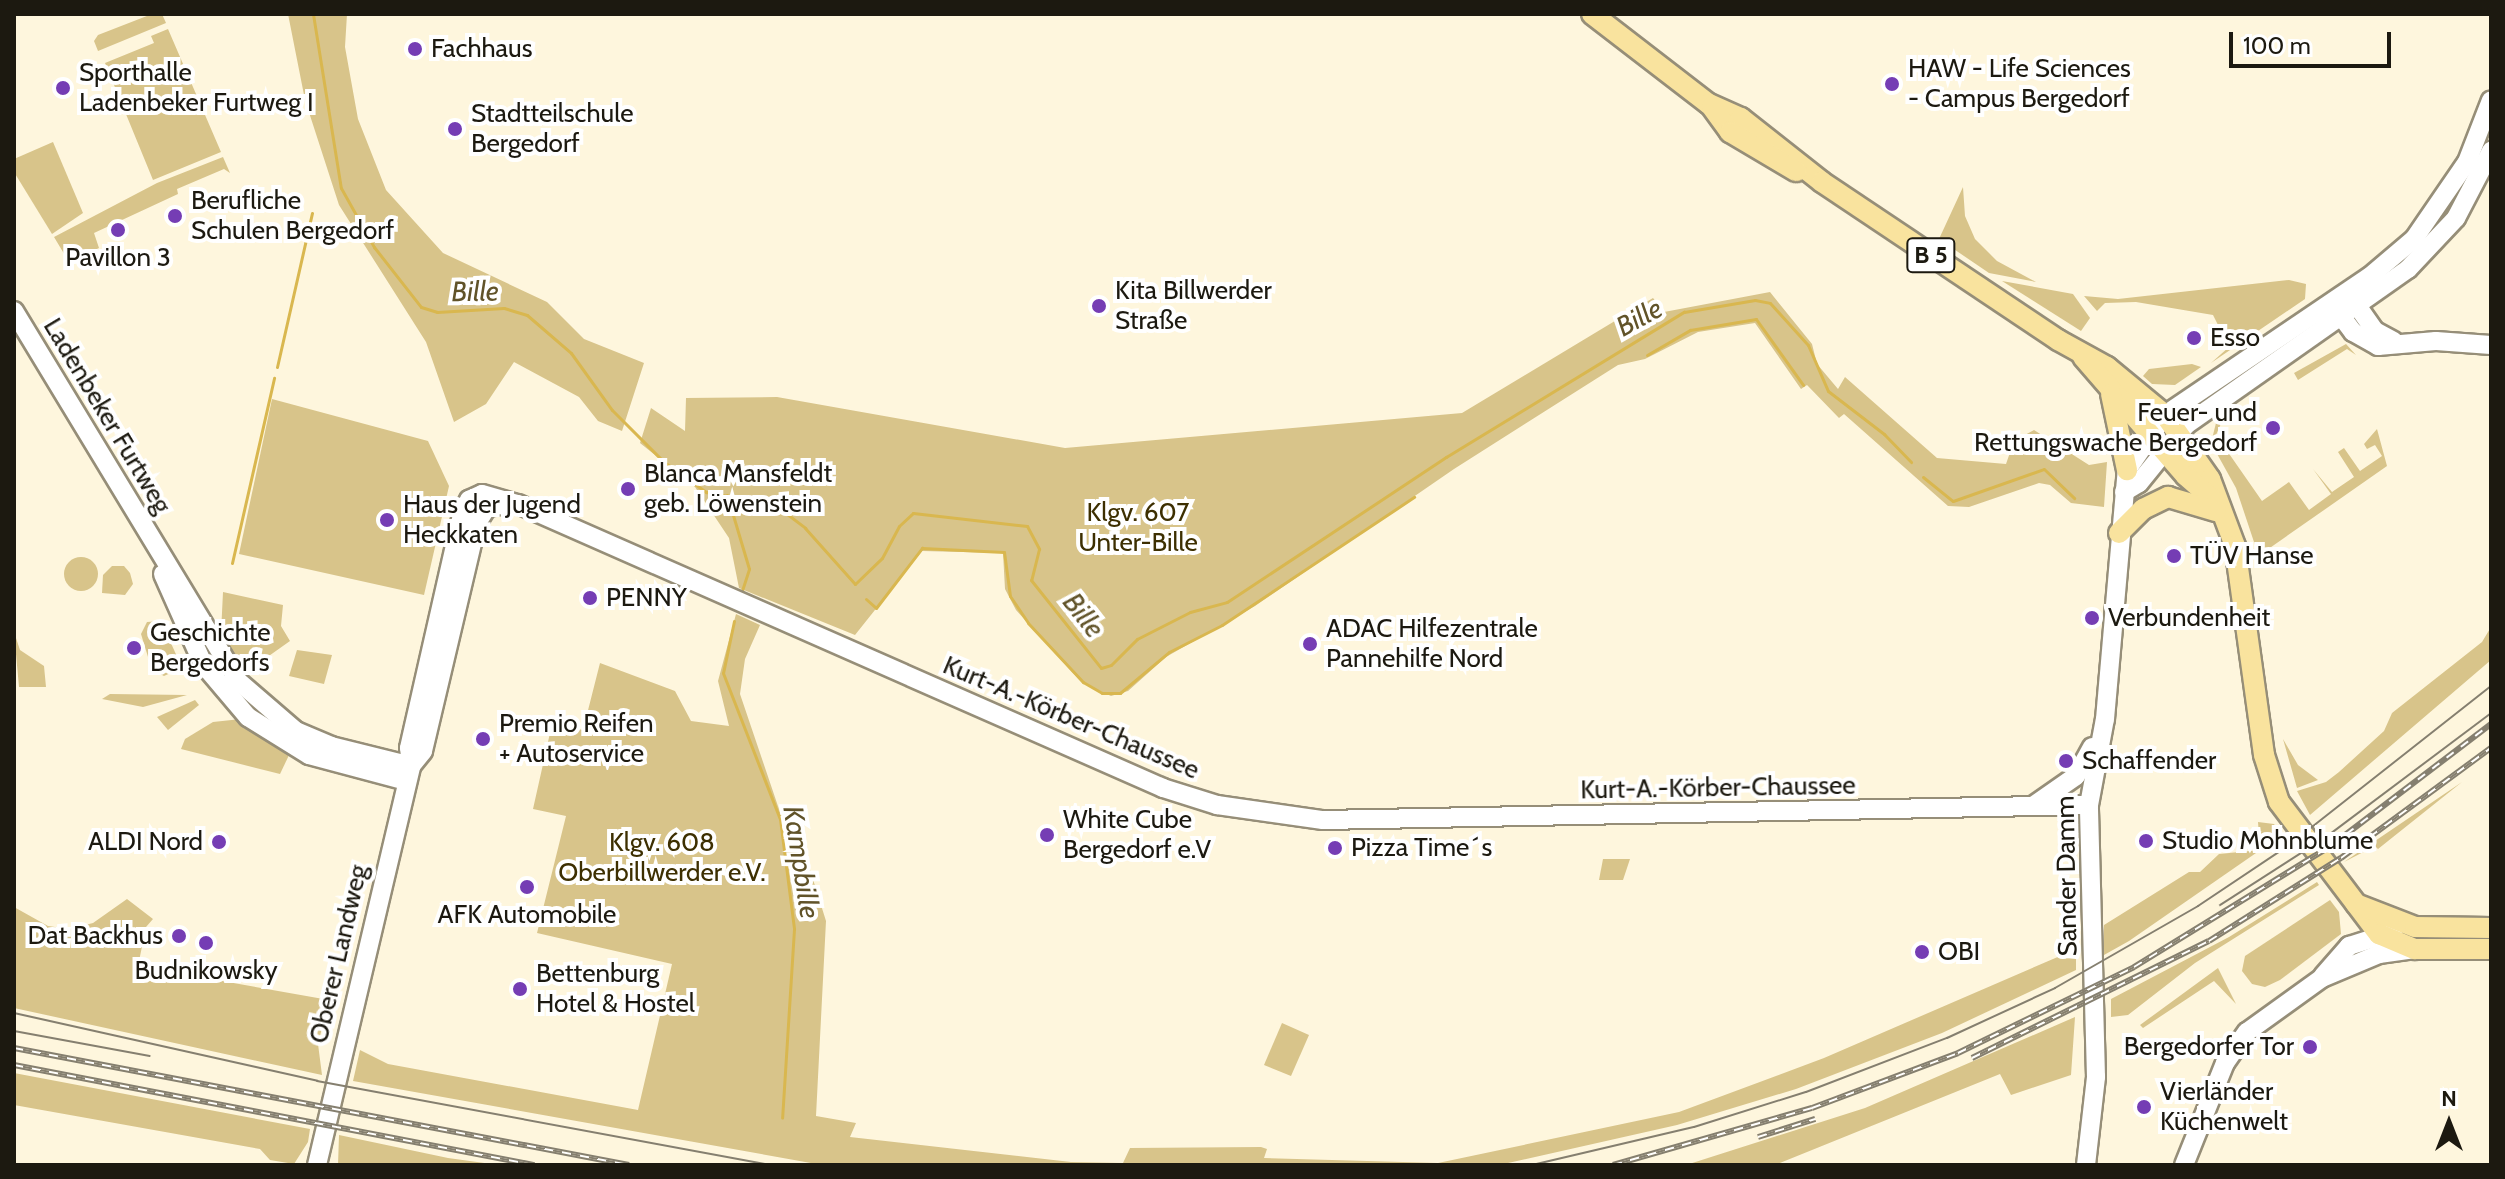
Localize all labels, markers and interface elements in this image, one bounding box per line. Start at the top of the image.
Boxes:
scale bar [2233,16,2395,66]
text: 100 m [2243,31,2311,60]
place label: Fachhaus [431,33,532,65]
marker: Fachhaus [406,40,424,58]
place label: HAW - Life Sciences - Campus Bergedorf [1908,53,2131,114]
place label: Sporthalle Ladenbeker Furtweg I [79,57,314,118]
marker: HAW - Life Sciences - Campus Bergedorf [1883,75,1901,93]
marker: Sporthalle Ladenbeker Furtweg I [54,79,72,97]
place label: Stadtteilschule Bergedorf [471,98,633,160]
marker: Stadtteilschule Bergedorf [446,120,464,138]
place label: Berufliche Schulen Bergedorf [191,185,394,246]
marker: Berufliche Schulen Bergedorf [166,207,184,225]
marker: Pavillon 3 [109,221,127,239]
road number: B 5 [1905,235,1957,275]
place label: Pavillon 3 [65,242,171,274]
water label: Bille [451,274,499,308]
place label: Kita Billwerder Straße [1115,275,1272,336]
water label: Bille [1610,291,1668,343]
marker: Kita Billwerder Straße [1090,297,1108,315]
street label: Ladenbeker Furtweg [36,313,178,519]
place label: Esso [2210,322,2260,354]
marker: Esso [2185,329,2203,347]
place label: Feuer- und Rettungswache Bergedorf [1974,397,2257,458]
marker: Feuer- und Rettungswache Bergedorf [2264,419,2282,437]
place label: Blanca Mansfeldt geb. Löwenstein [644,458,832,520]
marker: Blanca Mansfeldt geb. Löwenstein [619,480,637,498]
place label: Haus der Jugend Heckkaten [403,489,581,550]
park label: Klgv. 607 Unter-Bille [1078,497,1198,558]
marker: Haus der Jugend Heckkaten [378,511,396,529]
place label: TÜV Hanse [2190,540,2314,572]
marker: TÜV Hanse [2165,547,2183,565]
place label: PENNY [606,582,687,614]
water label: Bille [1056,586,1112,644]
marker: PENNY [581,589,599,607]
place label: Verbundenheit [2108,602,2270,634]
marker: Verbundenheit [2083,609,2101,627]
place label: ADAC Hilfezentrale Pannehilfe Nord [1326,613,1538,674]
place label: Geschichte Bergedorfs [150,617,270,678]
marker: ADAC Hilfezentrale Pannehilfe Nord [1301,635,1319,653]
marker: Geschichte Bergedorfs [125,639,143,657]
street label: Kurt-A.-Körber-Chaussee [938,650,1204,786]
place label: Premio Reifen + Autoservice [499,708,654,770]
marker: Premio Reifen + Autoservice [474,730,492,748]
place label: Schaffender [2082,745,2216,777]
marker: Schaffender [2057,752,2075,770]
street label: Kurt-A.-Körber-Chaussee [1580,770,1856,806]
street label: Sander Damm [2050,795,2084,957]
water label: Kampbille [777,803,827,921]
place label: White Cube Bergedorf e.V [1063,804,1211,866]
place label: Studio Mohnblume [2162,825,2373,857]
place label: ALDI Nord [88,826,203,858]
marker: White Cube Bergedorf e.V [1038,826,1056,844]
park label: Klgv. 608 Oberbillwerder e.V. [558,827,766,888]
place label: Pizza Time´s [1351,832,1492,864]
marker: Studio Mohnblume [2137,832,2155,850]
marker: ALDI Nord [210,833,228,851]
marker: Pizza Time´s [1326,839,1344,857]
street label: Oberer Landweg [303,862,375,1046]
marker: AFK Automobile [518,878,536,896]
place label: AFK Automobile [438,899,616,931]
place label: Dat Backhus [28,920,163,952]
marker: Dat Backhus [170,927,188,945]
marker: Budnikowsky [197,934,215,952]
place label: OBI [1938,936,1980,968]
marker: OBI [1913,943,1931,961]
place label: Budnikowsky [134,955,278,987]
place label: Bettenburg Hotel & Hostel [536,958,695,1020]
marker: Bettenburg Hotel & Hostel [511,980,529,998]
place label: Bergedorfer Tor [2124,1031,2294,1063]
marker: Bergedorfer Tor [2301,1038,2319,1056]
place label: Vierländer Küchenwelt [2160,1076,2288,1138]
north arrow [2409,1083,2489,1163]
text: N [2441,1085,2457,1112]
marker: Vierländer Küchenwelt [2135,1098,2153,1116]

